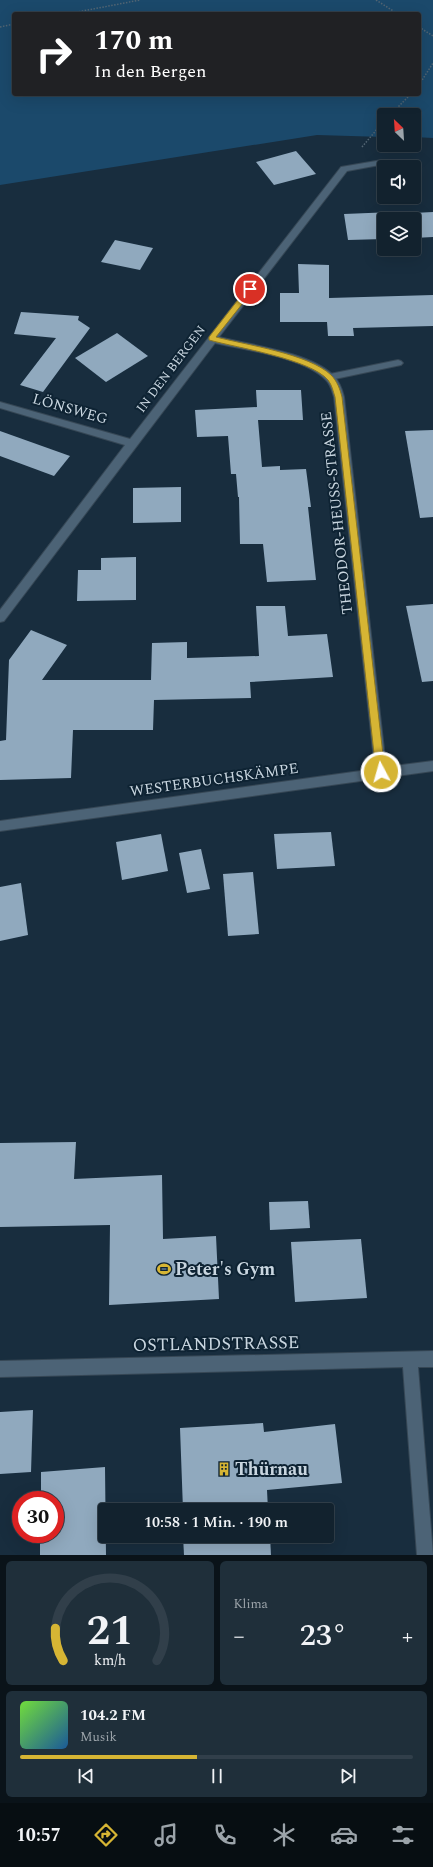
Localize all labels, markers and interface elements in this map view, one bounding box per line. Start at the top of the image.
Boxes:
text: 170 m [94,19,173,62]
icon: right [28,28,80,80]
text: In den Bergen [94,58,206,85]
north arrow [377,108,421,152]
map controls [377,108,421,256]
button: sound [377,160,421,204]
button: layers [377,212,421,256]
pin [233,272,267,306]
icon: arrive [239,278,261,300]
street label: IN DEN BERGEN [131,321,211,417]
street label: LÖNSWEG [30,387,110,431]
street label: THEODOR-HEUSS-STRASSE [315,410,359,616]
position arrow [360,751,402,793]
street label: WESTERBUCHSKÄMPE [128,757,300,803]
place label: Peter's Gym [175,1256,275,1283]
sports icon: Peter's Gym [156,1261,172,1277]
street label: OSTLANDSTRASSE [132,1329,300,1359]
place label: Thürnau [235,1456,308,1483]
building icon: Thürnau [216,1461,232,1477]
speed limit sign: 30 [12,1491,64,1543]
text: 10:58 · 1 Min. · 190 m [144,1511,288,1534]
text: Klima [234,1594,268,1614]
text: 21 [86,1600,133,1663]
text: 23° [300,1613,347,1659]
text: − [234,1620,245,1653]
text: + [402,1620,413,1653]
text: km/h [94,1650,126,1672]
text: 104.2 FM [80,1704,146,1727]
text: Musik [80,1727,117,1747]
icon: previous [75,1765,97,1787]
icon: pause [206,1765,228,1787]
icon: next [337,1765,359,1787]
icon: directions [92,1821,120,1849]
icon: music [152,1821,180,1849]
icon: phone [211,1821,239,1849]
icon: climate [270,1821,298,1849]
icon: car [330,1821,358,1849]
icon: filters [389,1821,417,1849]
text: 10:57 [16,1822,61,1849]

